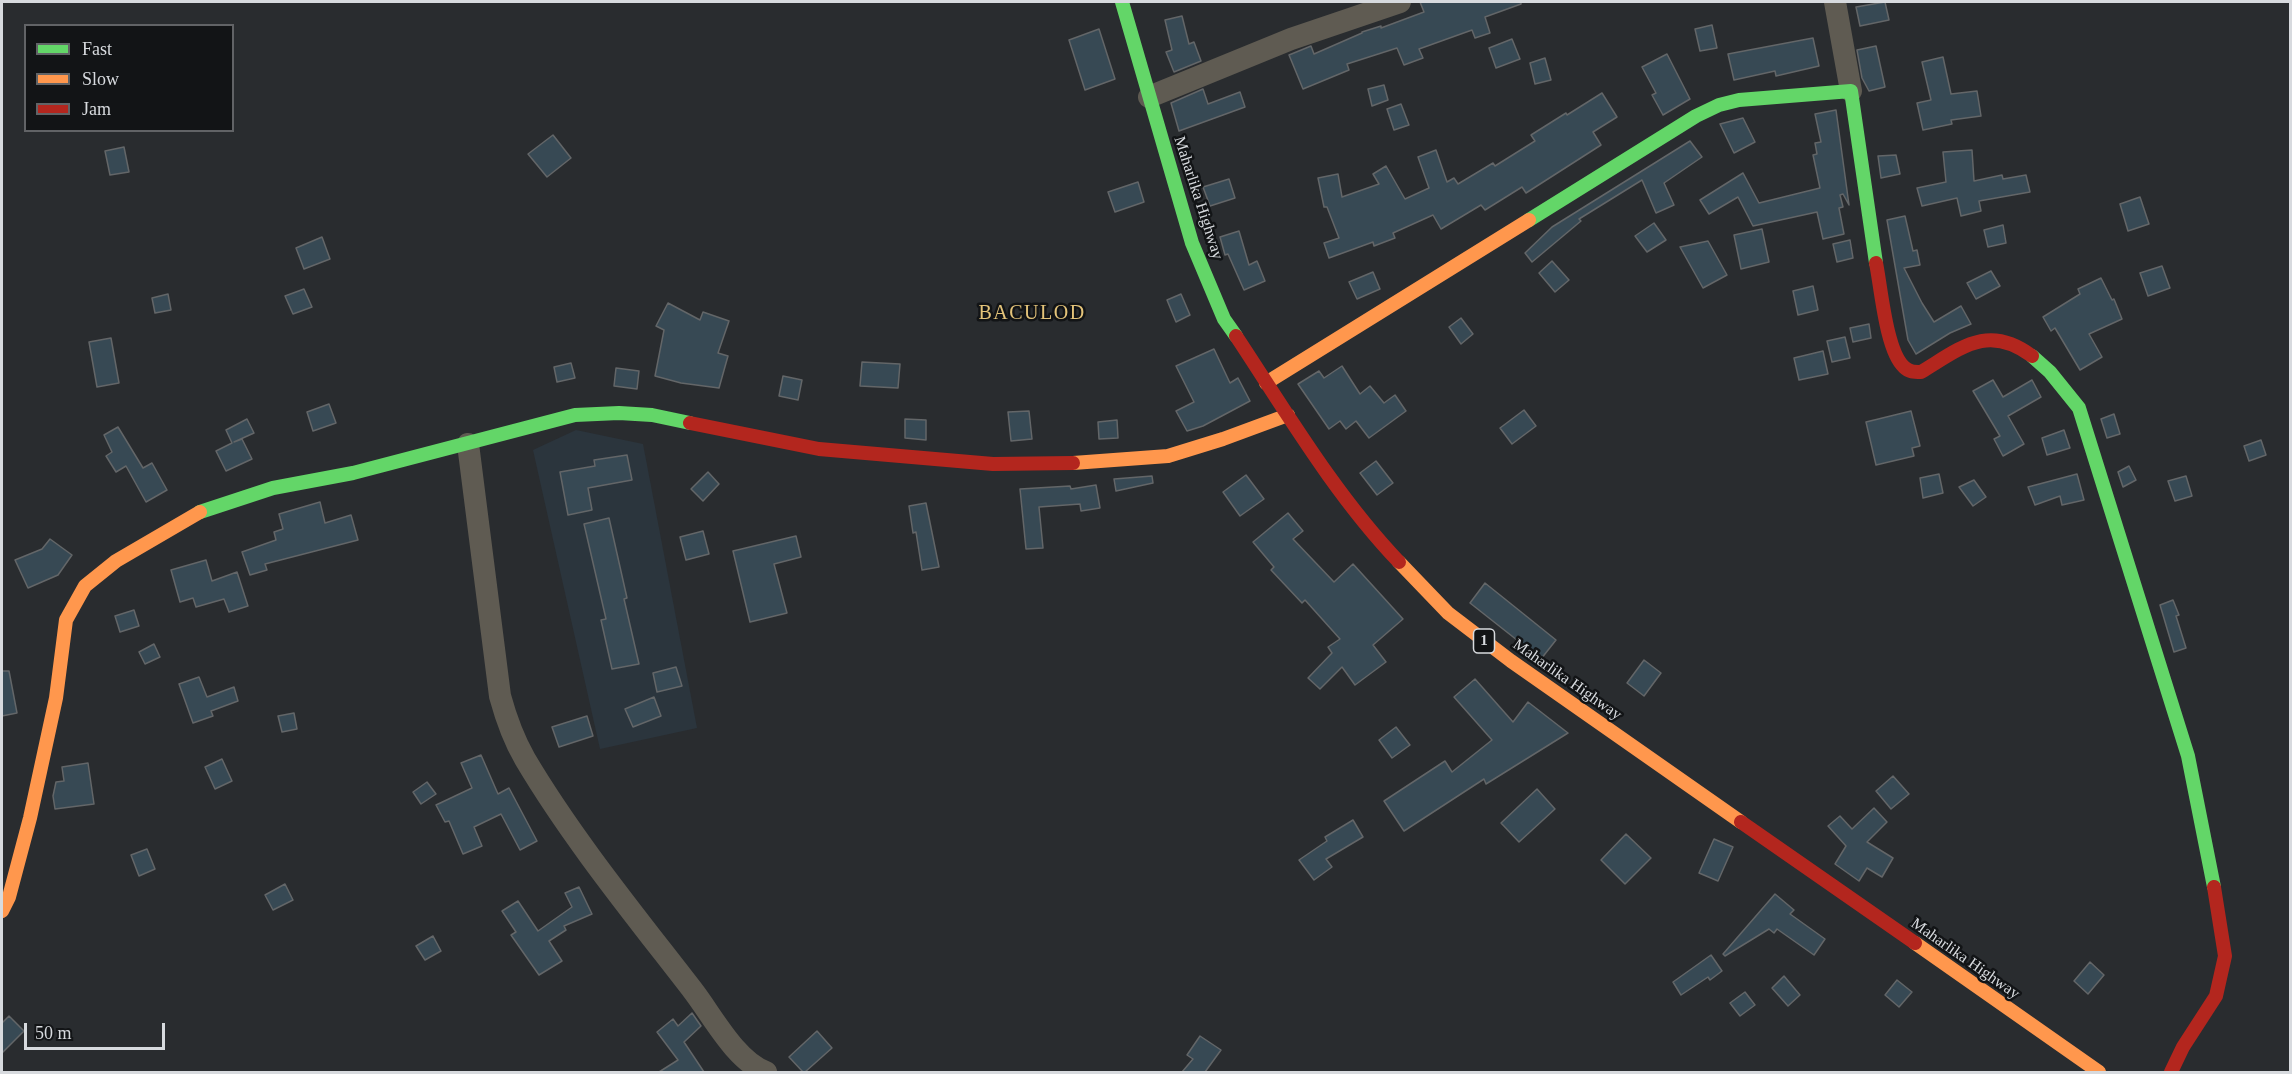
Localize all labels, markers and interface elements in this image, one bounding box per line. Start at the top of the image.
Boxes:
legend [24,24,234,132]
text: Fast [82,39,112,59]
text: Slow [82,69,119,89]
text: Jam [82,99,111,119]
street label: Maharlika Highway [1169,134,1227,262]
district label: BACULOD [978,302,1086,326]
road number: 1 [1474,629,1494,653]
street label: Maharlika Highway [1509,635,1625,725]
street label: Maharlika Highway [1907,914,2023,1004]
scale bar [27,1011,168,1049]
text: 50 m [35,1023,72,1043]

